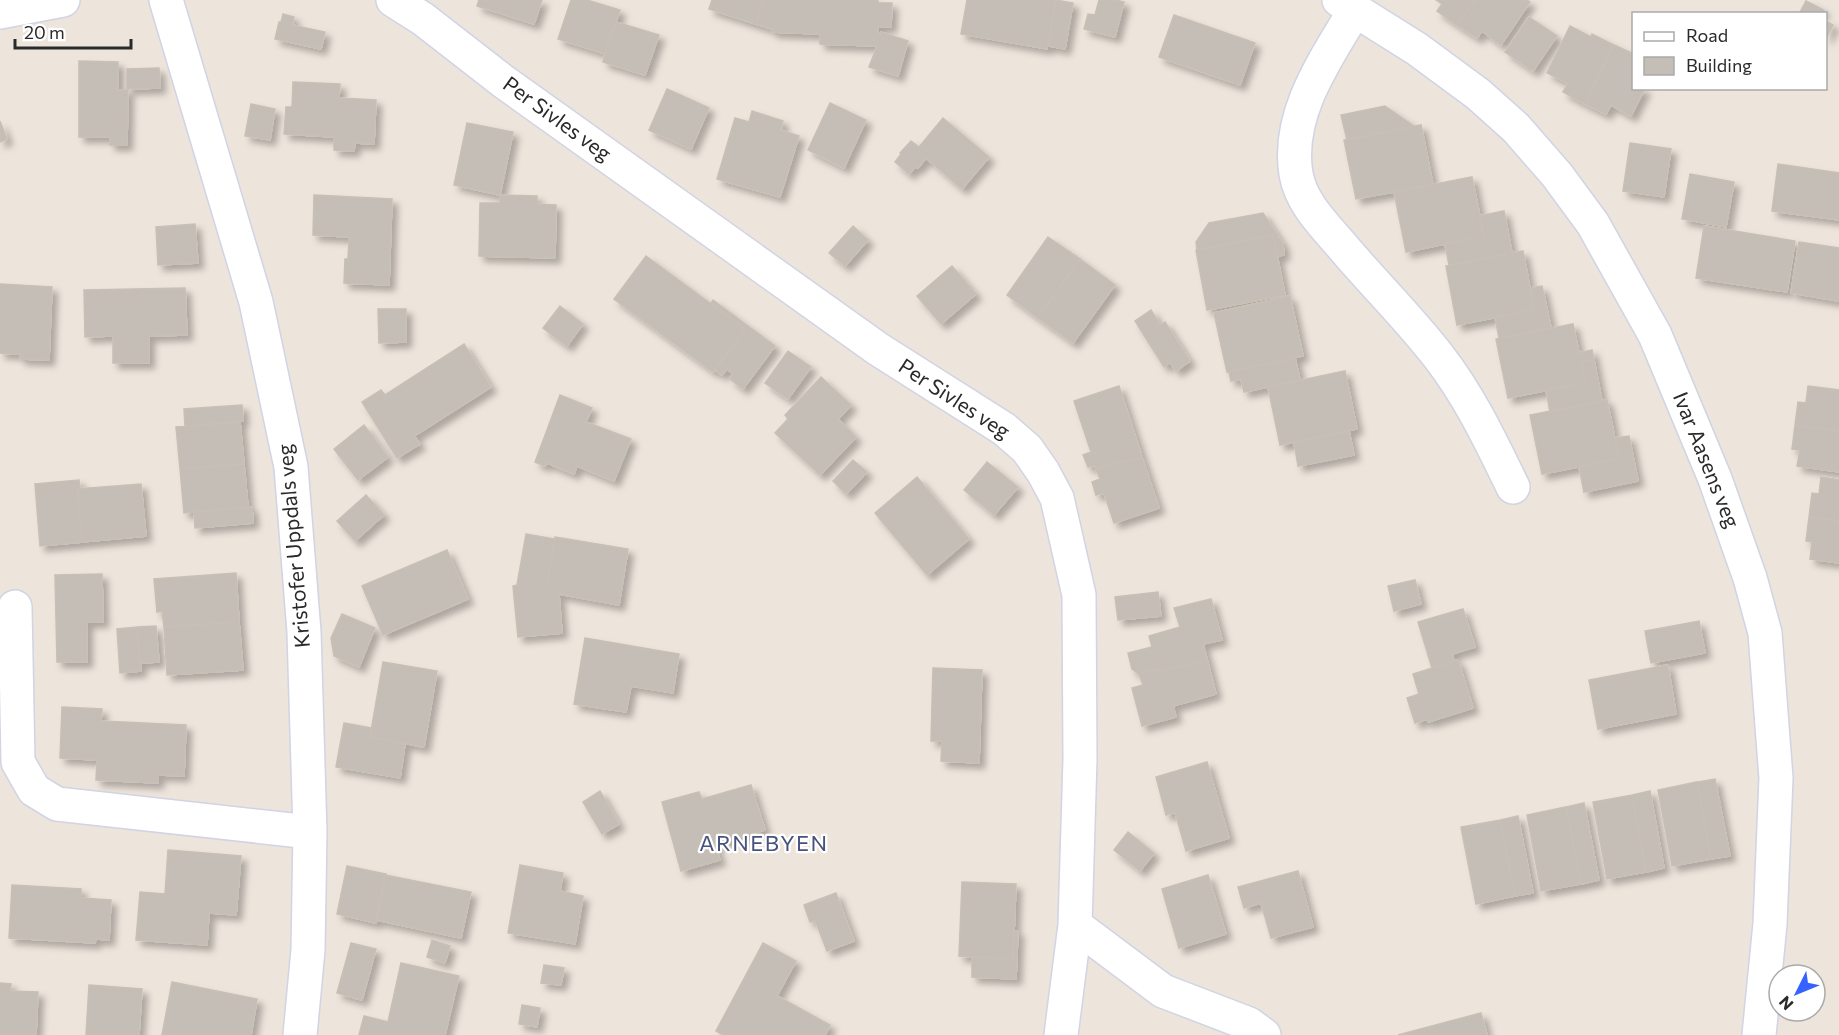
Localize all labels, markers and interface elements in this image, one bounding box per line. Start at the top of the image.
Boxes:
scale bar [15,12,130,50]
legend [1632,12,1827,90]
text: 20 m [24,21,65,43]
text: Road [1686,24,1728,46]
text: Building [1686,54,1752,76]
street label: Per Sivles veg [499,70,617,165]
street label: Per Sivles veg [894,352,1015,443]
street label: Ivar Aasens veg [1669,388,1746,531]
street label: Kristofer Uppdals veg [271,443,314,649]
district label: ARNEBYEN [699,829,829,856]
north arrow [1767,963,1827,1023]
text: N [1775,993,1797,1014]

